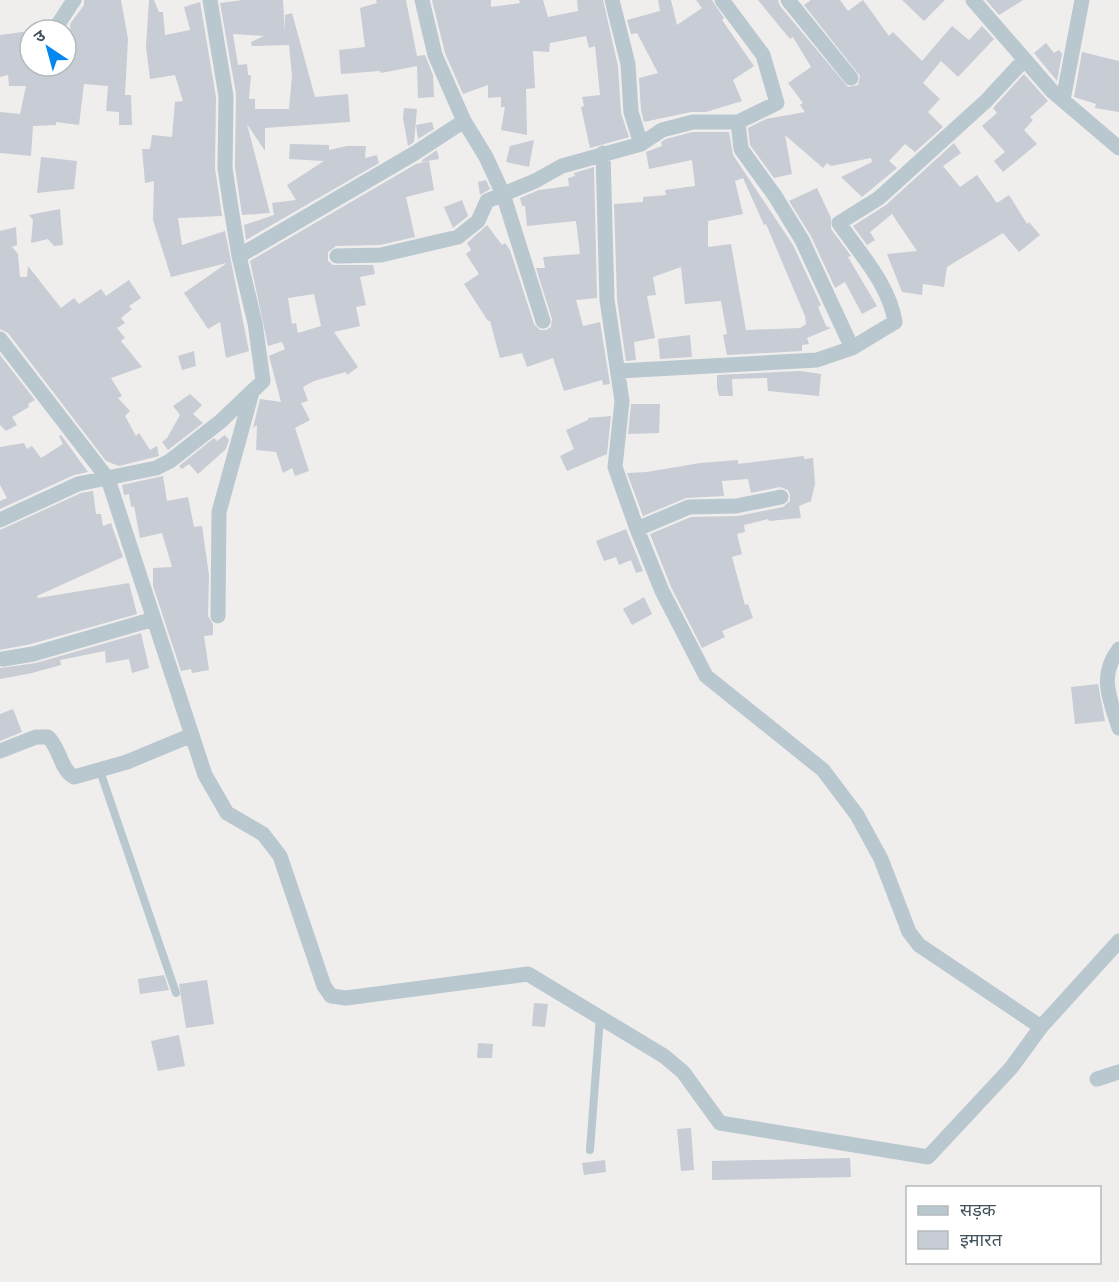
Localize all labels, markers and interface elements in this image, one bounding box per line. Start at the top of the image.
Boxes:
north arrow [18,18,78,78]
text: उ [30,25,49,47]
legend [906,1186,1101,1264]
text: सड़क [960,1198,997,1221]
text: इमारत [960,1228,1003,1251]

